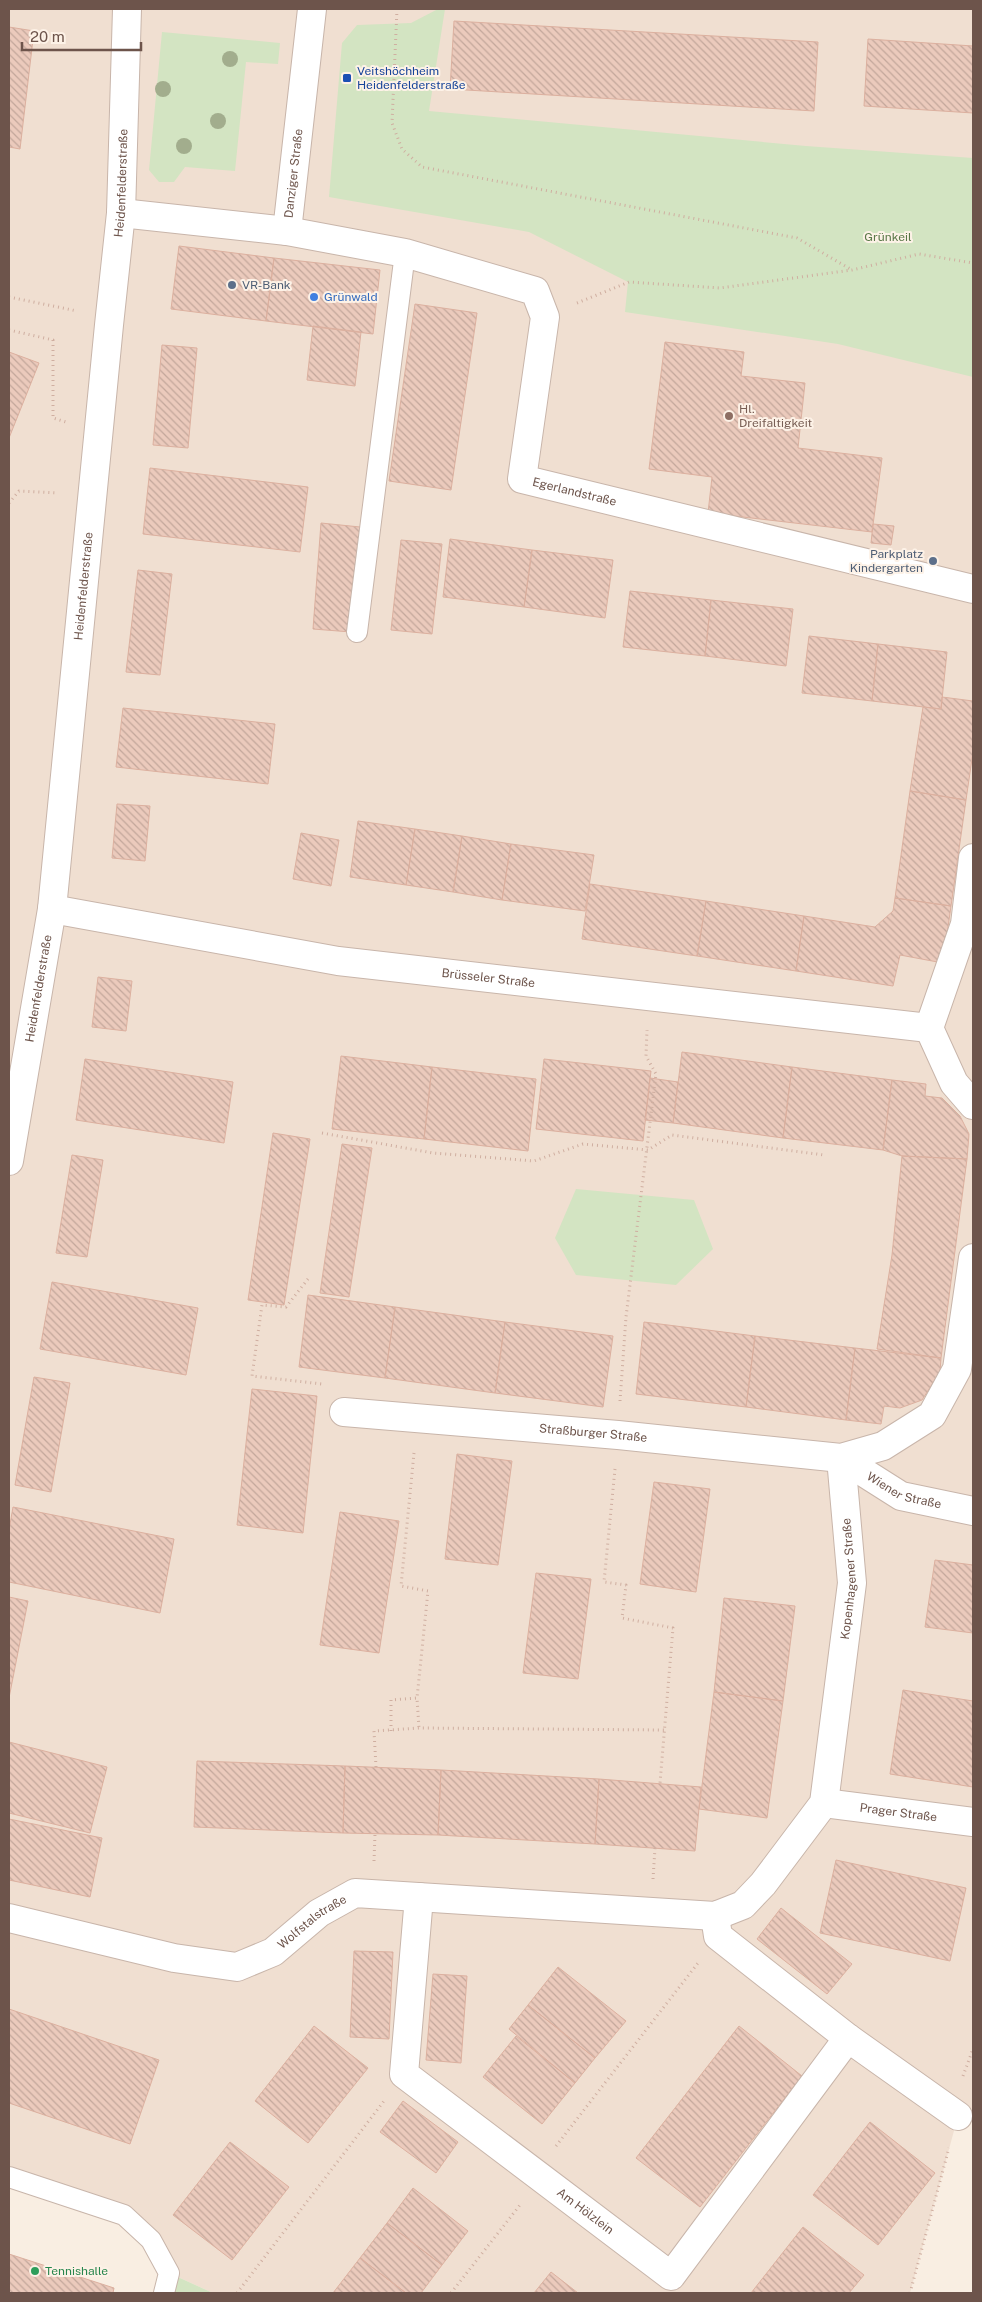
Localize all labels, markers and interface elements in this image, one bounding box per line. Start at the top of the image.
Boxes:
scale bar [22,20,141,52]
text: 20 m [30,28,65,45]
place label: Veitshöchheim Heidenfelderstraße [357,64,466,92]
marker: Veitshöchheim Heidenfelderstraße [341,72,353,84]
street label: Heidenfelderstraße [111,128,130,238]
street label: Danziger Straße [282,128,305,219]
park label: Grünkeil [864,230,912,244]
place label: VR-Bank [242,278,291,292]
marker: VR-Bank [226,279,238,291]
place label: Grünwald [324,290,378,304]
marker: Grünwald [308,291,320,303]
place label: Hl. Dreifaltigkeit [739,402,813,430]
marker: Hl. Dreifaltigkeit [723,410,735,422]
street label: Egerlandstraße [531,475,618,509]
street label: Heidenfelderstraße [71,531,96,641]
place label: Parkplatz Kindergarten [850,547,923,575]
marker: Parkplatz Kindergarten [927,555,939,567]
street label: Heidenfelderstraße [22,934,55,1043]
street label: Brüsseler Straße [441,966,536,990]
street label: Straßburger Straße [538,1421,648,1445]
street label: Wiener Straße [864,1469,943,1511]
street label: Kopenhagener Straße [838,1517,859,1640]
street label: Prager Straße [859,1801,938,1824]
street label: Wolfstalstraße [275,1892,349,1952]
street label: Am Hölzlein [554,2185,616,2237]
place label: Tennishalle [45,2264,108,2278]
marker: Tennishalle [29,2265,41,2277]

